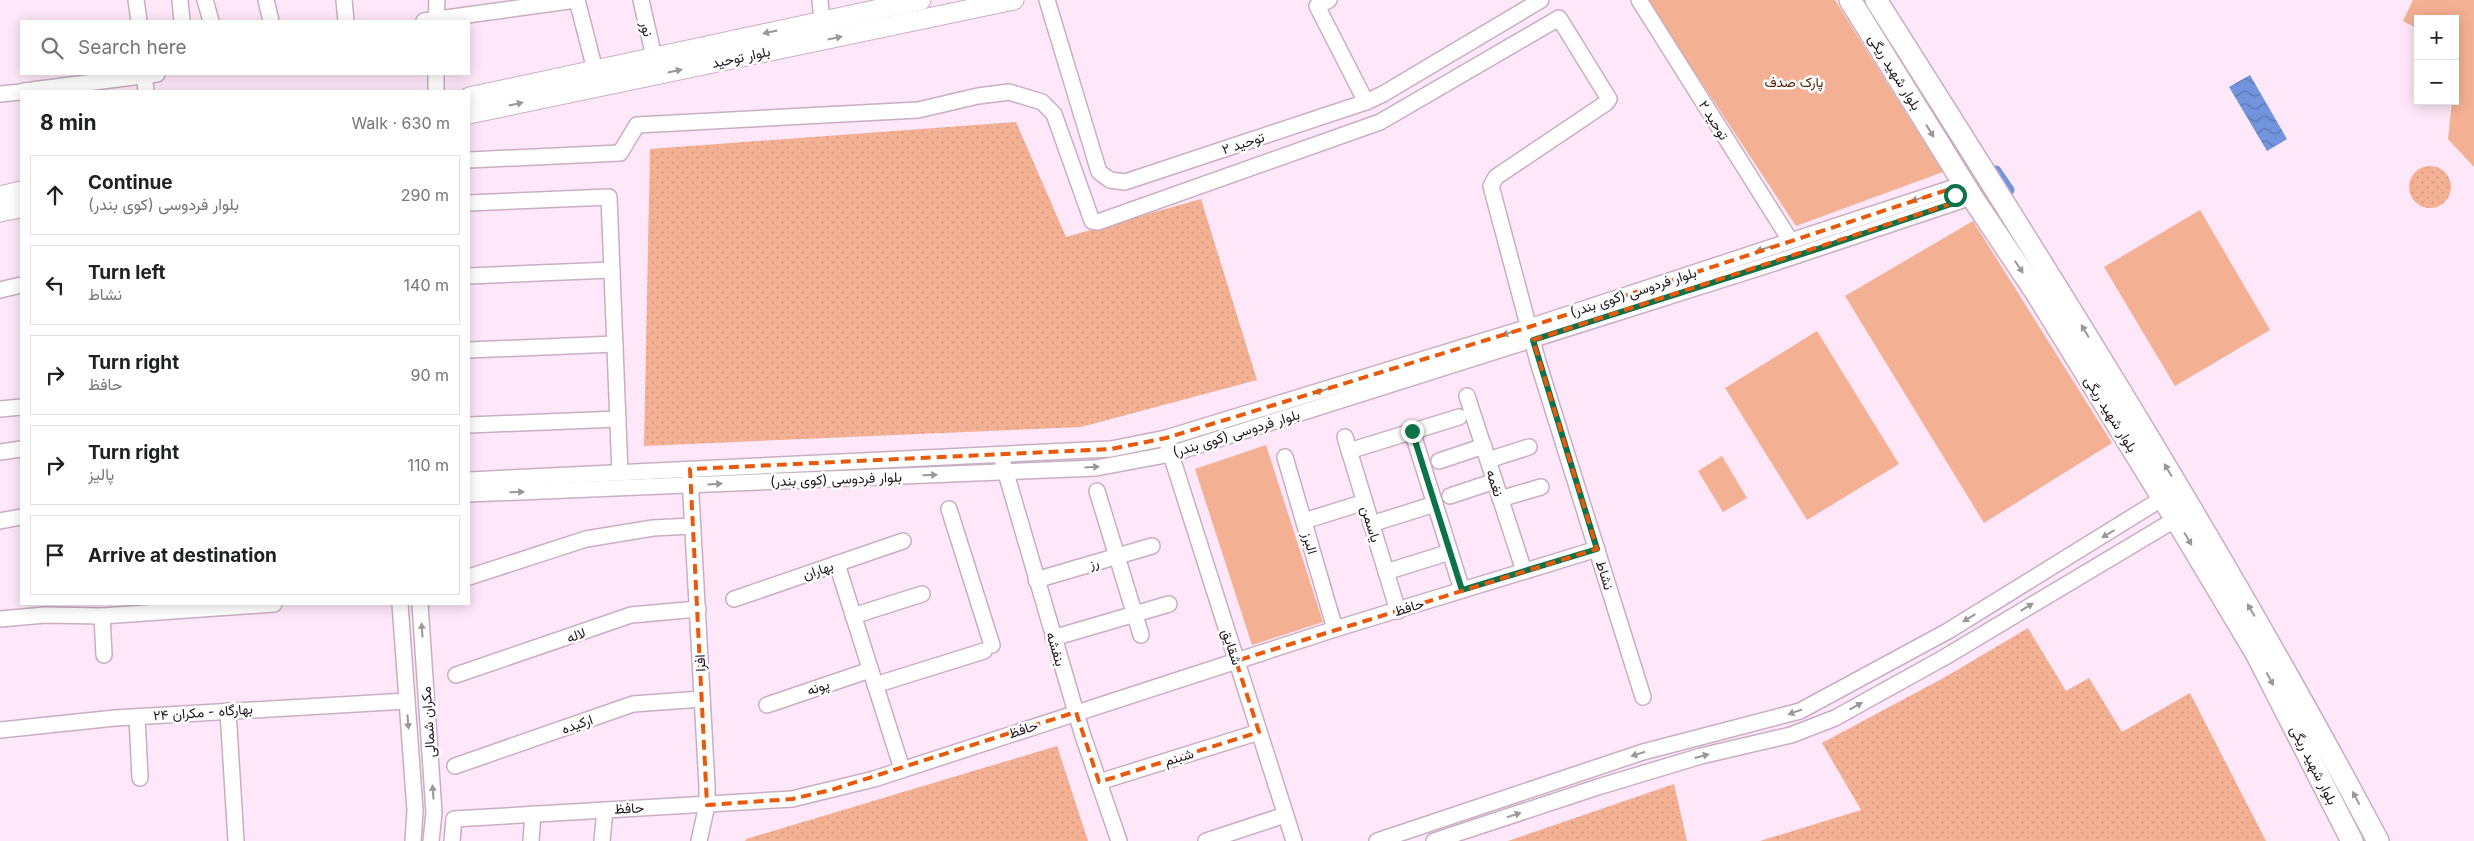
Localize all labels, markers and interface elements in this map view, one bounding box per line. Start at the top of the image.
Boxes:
map controls [2414,15,2459,105]
button: + [2414,15,2459,60]
street label: نور [636,19,657,38]
search box [20,20,470,75]
one-way arrow [763,28,778,36]
street label: بلوار شهید ریگی [1864,30,1926,114]
one-way arrow [827,33,843,41]
icon: search [38,34,66,62]
text: Search here [78,36,187,59]
street label: بلوار توحید [710,42,772,72]
button: − [2414,60,2459,105]
one-way arrow [668,67,683,75]
park label: پارک صدف [1764,73,1824,92]
street label: توحید ۲ [1695,97,1733,143]
one-way arrow [509,100,524,108]
text: 8 min [40,110,97,135]
text: Walk · 630 m [351,113,450,133]
one-way arrow [1926,124,1935,137]
street label: توحید ۲ [1219,128,1267,158]
text: Continue [88,171,173,194]
icon: ahead [41,181,69,209]
route start [1944,184,1967,207]
text: 290 m [401,185,449,205]
text: بلوار فردوسی (کوی بندر) [88,194,239,214]
one-way arrow [1910,195,1925,203]
one-way arrow [1756,246,1771,253]
one-way arrow [2014,260,2024,274]
text: Turn left [88,261,166,284]
street label: بلوار فردوسی (کوی بندر) [1567,263,1699,321]
icon: left [41,271,69,299]
text: 140 m [404,275,449,295]
text: نشاط [88,284,122,304]
one-way arrow [2080,324,2089,337]
one-way arrow [1502,330,1517,337]
text: Turn right [88,351,179,374]
icon: right [41,361,69,389]
text: 90 m [410,365,449,385]
street label: بلوار شهید ریگی [2080,372,2142,456]
text: حافظ [88,374,122,394]
one-way arrow [1313,387,1328,395]
street label: بلوار فردوسی (کوی بندر) [1170,405,1302,461]
route end [1401,420,1424,443]
text: Turn right [88,441,179,464]
icon: right [41,451,69,479]
text: 110 m [407,455,449,475]
one-way arrow [1084,463,1100,471]
text: پالیز [88,464,114,484]
one-way arrow [2164,464,2173,477]
street label: نغمه [1483,467,1508,498]
street label: بلوار فردوسی (کوی بندر) [770,468,902,490]
one-way arrow [922,470,938,478]
one-way arrow [707,480,723,488]
one-way arrow [510,487,526,495]
street label: یاسمن [1357,504,1385,544]
street label: البرز [1298,529,1322,556]
one-way arrow [2101,530,2114,539]
one-way arrow [2183,532,2192,545]
icon: arrive [41,541,69,569]
text: Arrive at destination [88,544,277,567]
street label: رز [1086,553,1101,573]
street label: بهاران [800,556,836,584]
street label: نشاط [1593,558,1618,592]
street label: حافظ [1392,594,1426,619]
one-way arrow [2020,602,2034,612]
one-way arrow [2247,603,2255,618]
one-way arrow [1962,614,1975,623]
one-way arrow [418,622,426,638]
street label: لاله [564,623,588,646]
street label: شقایق [1218,627,1246,667]
street label: بنفشه [1042,630,1070,668]
street label: افرا [691,654,709,672]
one-way arrow [2265,672,2274,686]
street label: پونه [804,675,832,700]
street label: مکران شمالی [417,686,439,758]
street label: بهارگاه - مکران ۲۴ [152,700,254,724]
one-way arrow [1849,702,1864,710]
one-way arrow [1787,708,1802,716]
street label: ارکیده [559,710,595,738]
one-way arrow [404,715,412,731]
street label: حافظ [1006,716,1040,741]
street label: بلوار شهید ریگی [2286,722,2342,808]
street label: شبنم [1162,744,1196,770]
one-way arrow [1630,750,1645,758]
one-way arrow [1695,752,1710,760]
one-way arrow [428,784,436,800]
one-way arrow [2351,791,2360,805]
street label: حافظ [613,798,644,817]
one-way arrow [1507,810,1522,818]

